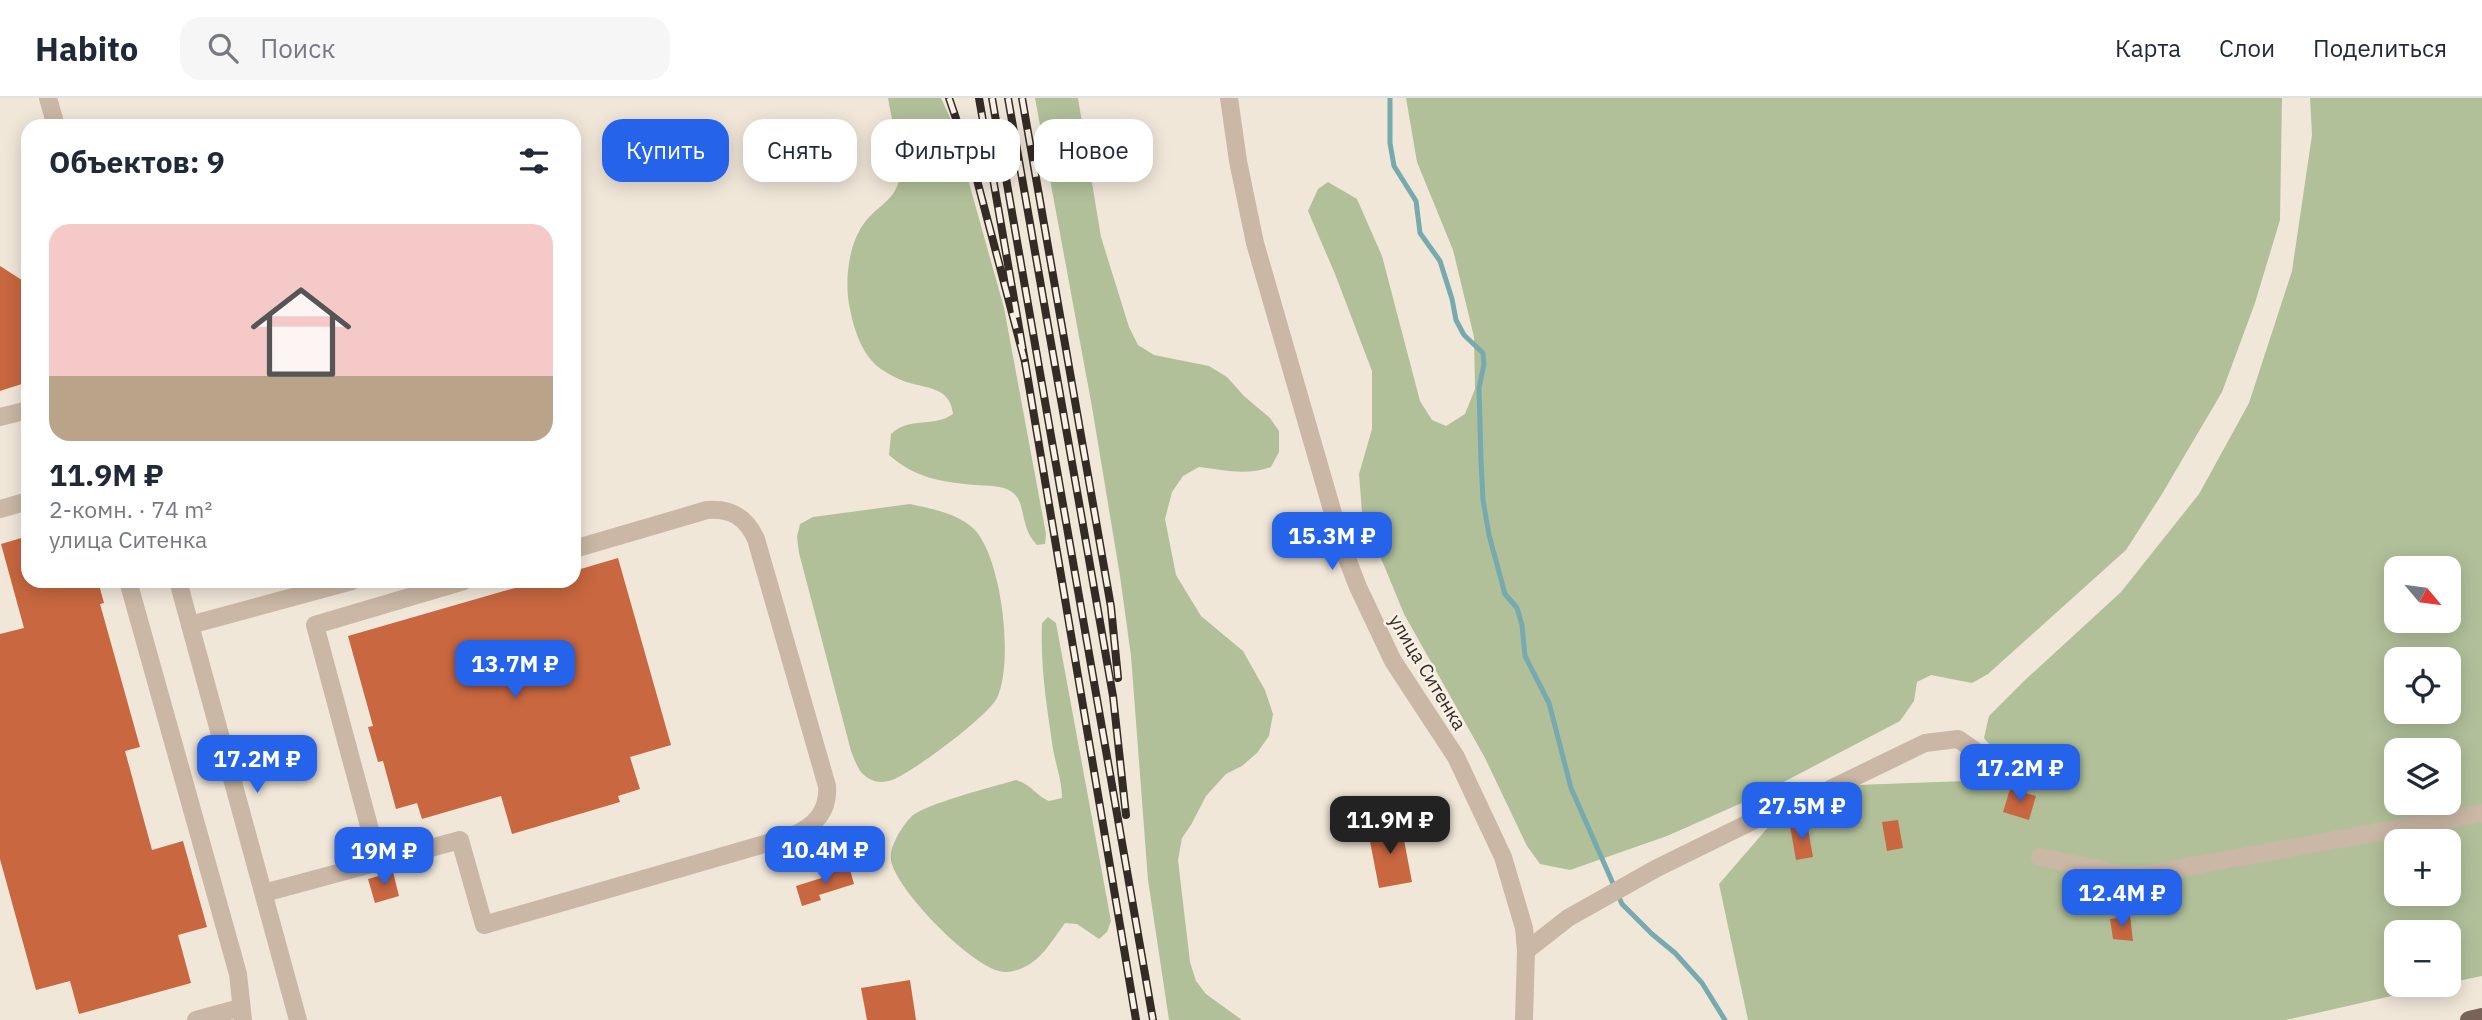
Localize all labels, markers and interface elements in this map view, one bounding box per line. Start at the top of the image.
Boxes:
search box [180,17,670,80]
text: Habito [35,27,138,70]
icon: search [204,29,242,67]
text: Поиск [260,31,336,65]
text: Карта [2115,32,2181,64]
text: Слои [2219,32,2275,64]
text: Поделиться [2313,32,2447,64]
chip: Купить [602,119,729,182]
chip: Снять [743,119,857,182]
chip: Фильтры [871,119,1020,182]
chip: Новое [1034,119,1153,182]
text: Объектов: 9 [49,142,225,181]
icon: filters [515,142,553,180]
icon: home [238,269,364,395]
text: 11.9M ₽ [49,455,164,494]
text: 2-комн. · 74 m² [49,494,212,524]
pin: 15.3M ₽ [1267,512,1397,572]
text: 15.3M ₽ [1288,520,1376,550]
text: улица Ситенка [49,524,207,554]
north arrow [2384,556,2460,634]
map controls [2384,556,2461,997]
street label: улица Ситенка [1384,610,1472,734]
pin: 13.7M ₽ [450,640,580,700]
button: locate [2384,647,2461,724]
text: 13.7M ₽ [471,648,559,678]
pin: 17.2M ₽ [192,736,322,795]
button: layers [2384,738,2461,815]
text: 17.2M ₽ [213,743,301,773]
pin: 17.2M ₽ [1955,744,2085,804]
text: 17.2M ₽ [1976,752,2064,782]
pin: 27.5M ₽ [1737,782,1867,842]
text: 27.5M ₽ [1758,790,1846,820]
pin: 11.9M ₽ [1325,796,1455,856]
text: 11.9M ₽ [1346,804,1434,834]
pin: 10.4M ₽ [760,826,890,886]
pin: 19M ₽ [335,828,433,887]
button: + [2384,829,2461,906]
text: 10.4M ₽ [781,834,869,864]
text: 19M ₽ [350,835,418,865]
pin: 12.4M ₽ [2057,870,2187,929]
text: 12.4M ₽ [2078,877,2166,907]
button: − [2384,920,2461,997]

